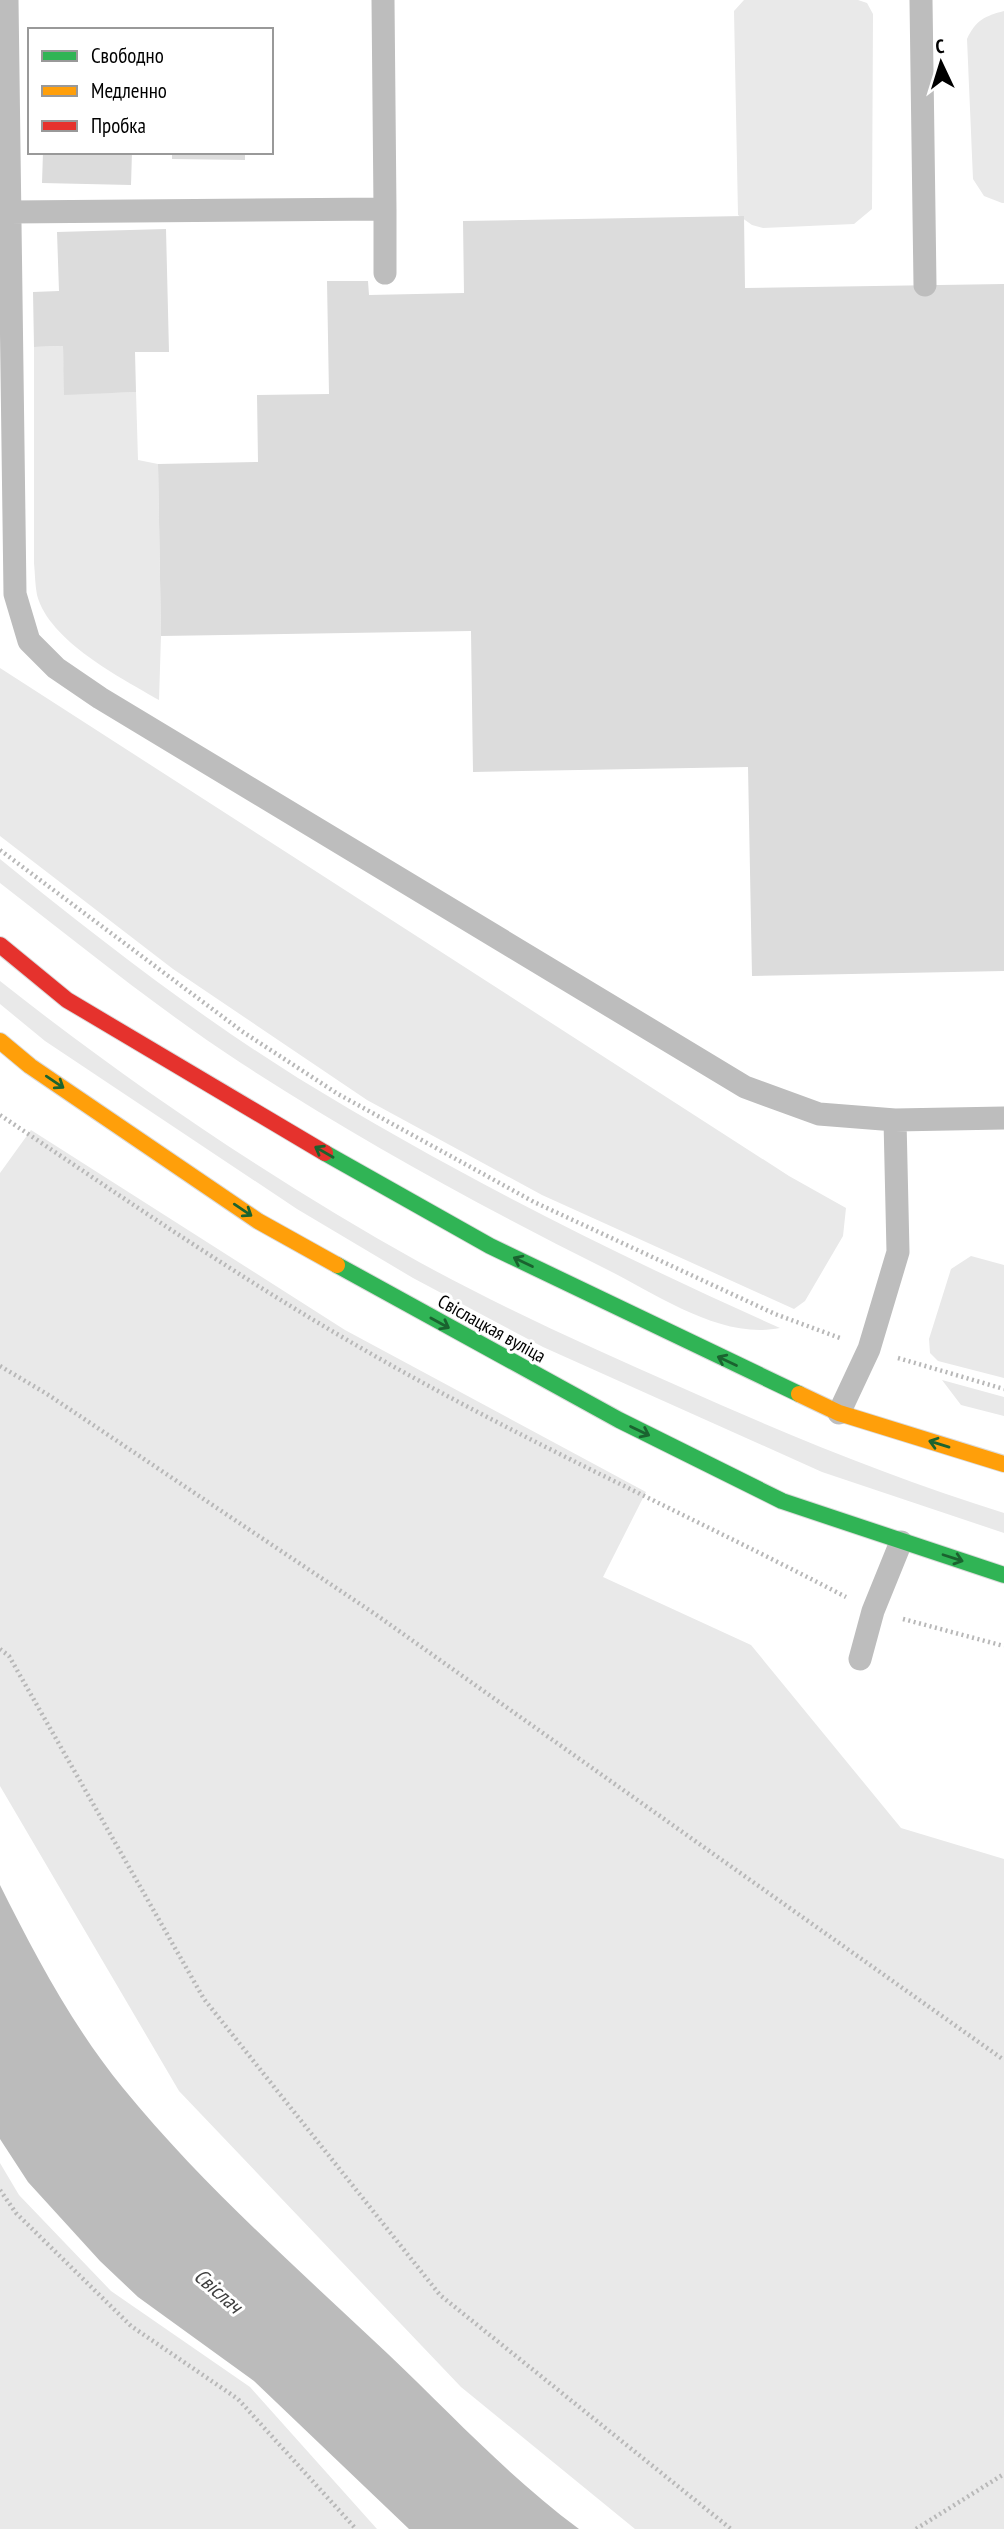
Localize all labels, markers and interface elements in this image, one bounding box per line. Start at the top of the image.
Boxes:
legend [28,28,273,154]
north arrow [906,28,976,98]
text: С [935,34,945,58]
text: Свободно [91,42,164,69]
text: Медленно [91,77,167,104]
text: Пробка [91,112,146,139]
one-way arrow [44,1075,64,1089]
one-way arrow [314,1145,334,1159]
one-way arrow [232,1204,252,1218]
one-way arrow [513,1255,534,1269]
street label: Свіслацкая вуліца [434,1289,550,1367]
one-way arrow [429,1317,450,1330]
one-way arrow [717,1354,738,1367]
one-way arrow [629,1425,650,1439]
one-way arrow [928,1437,950,1450]
one-way arrow [941,1553,963,1566]
water label: Свіслач [189,2262,249,2320]

